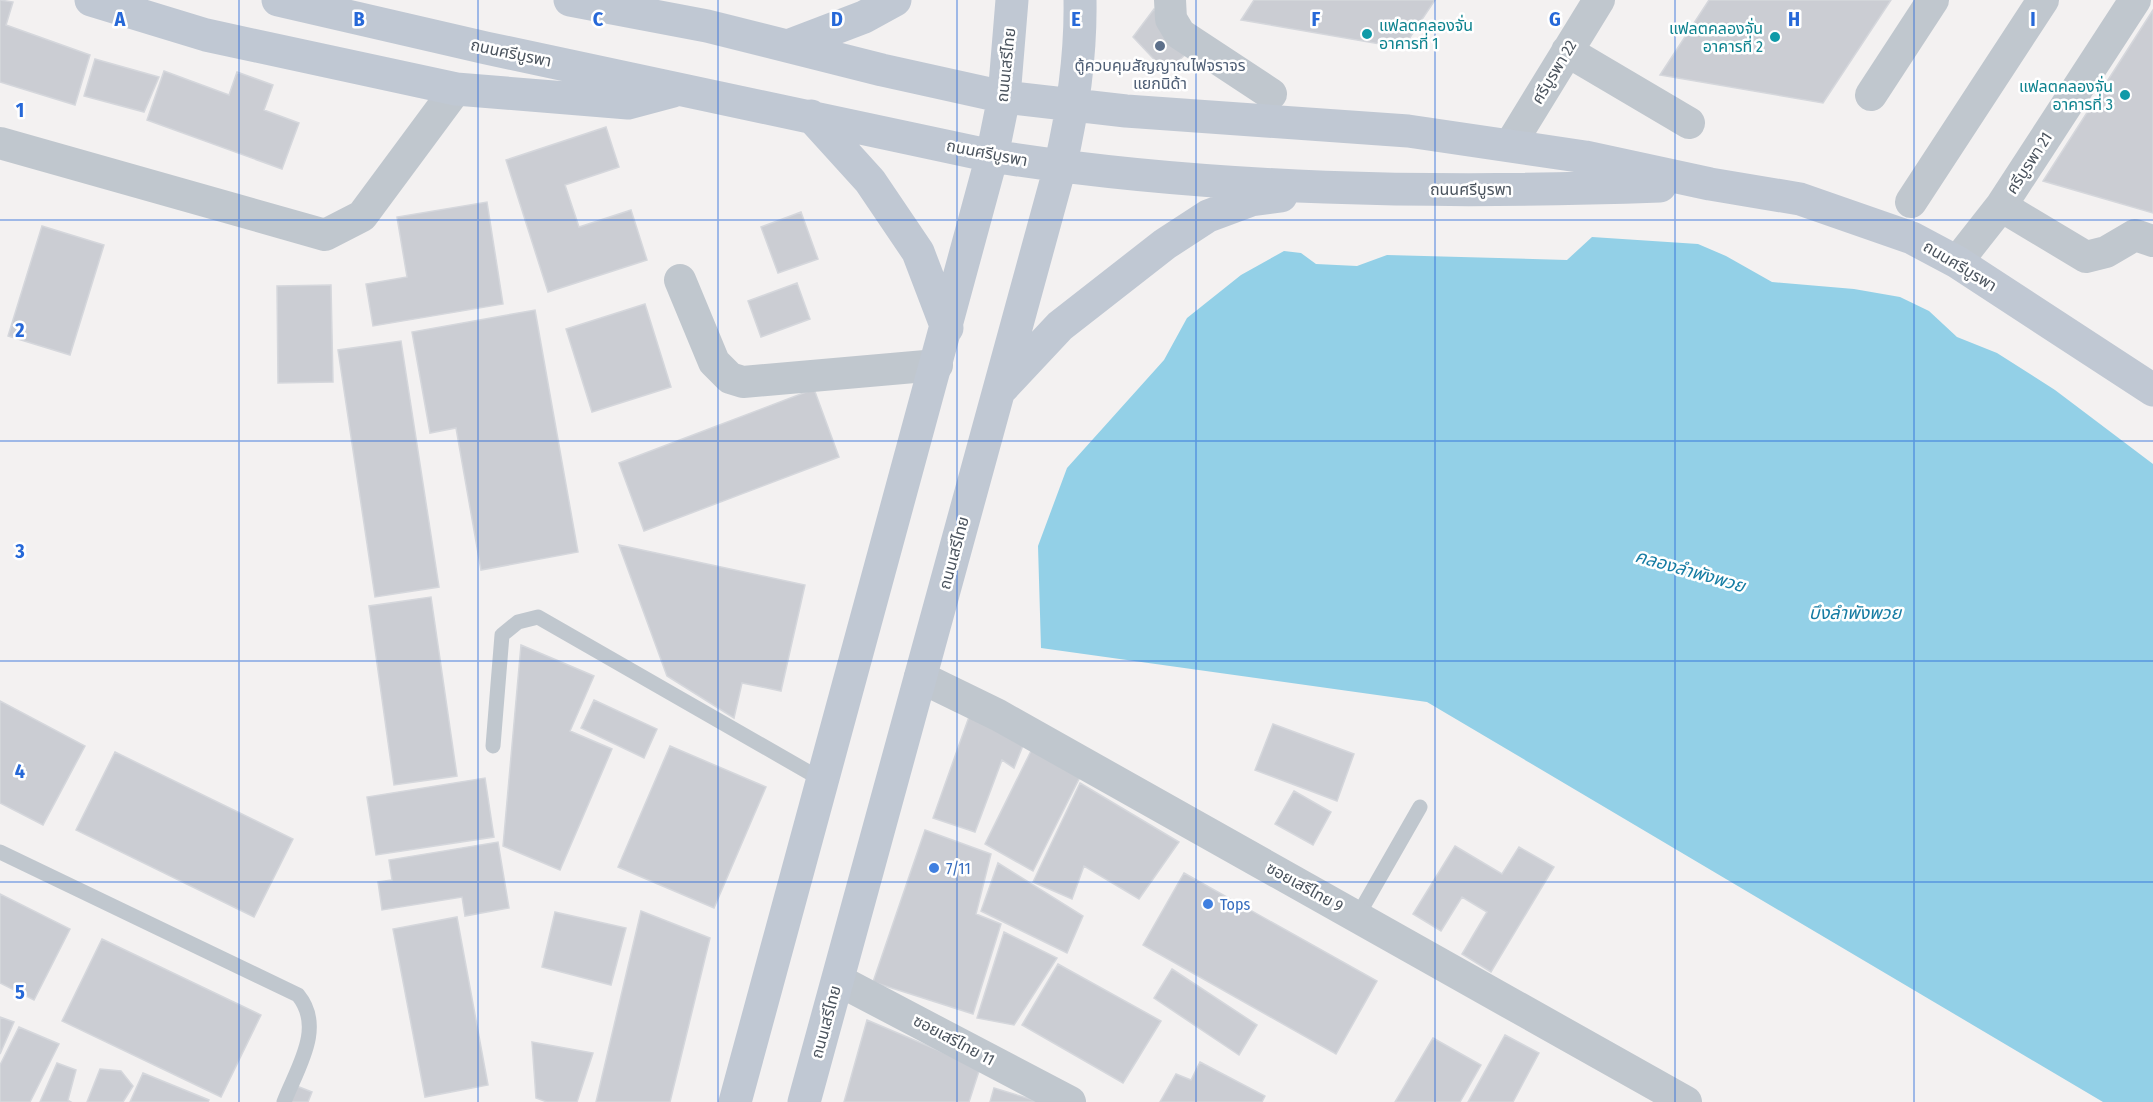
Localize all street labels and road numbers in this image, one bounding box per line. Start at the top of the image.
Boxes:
street label: ถนนเสรีไทย [993,27,1019,103]
street label: ถนนศรีบูรพา [469,35,553,71]
street label: ศรีบูรพา 22 [1528,37,1580,107]
street label: ศรีบูรพา 21 [2002,129,2056,197]
street label: ถนนศรีบูรพา [945,136,1029,170]
street label: ถนนศรีบูรพา [1430,180,1512,199]
street label: ถนนศรีบูรพา [1920,237,2000,295]
street label: ถนนเสรีไทย [935,514,973,592]
street label: ซอยเสรีไทย 9 [1263,858,1347,916]
street label: ถนนเสรีไทย [807,983,845,1061]
street label: ซอยเสรีไทย 11 [910,1011,998,1069]

